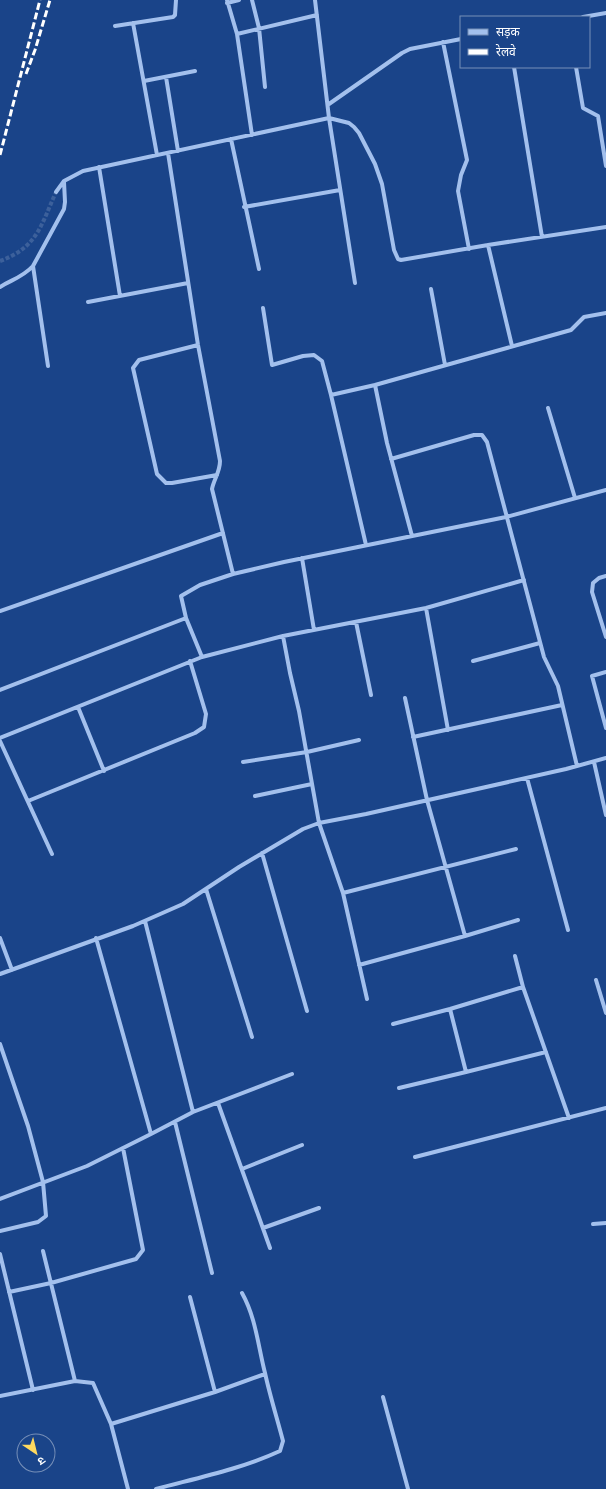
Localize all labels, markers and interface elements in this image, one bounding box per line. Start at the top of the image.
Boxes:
legend [460,16,590,68]
text: सड़क [496,25,521,39]
text: रेलवे [496,44,516,59]
north arrow [16,1433,56,1473]
text: उ [35,1454,48,1468]

